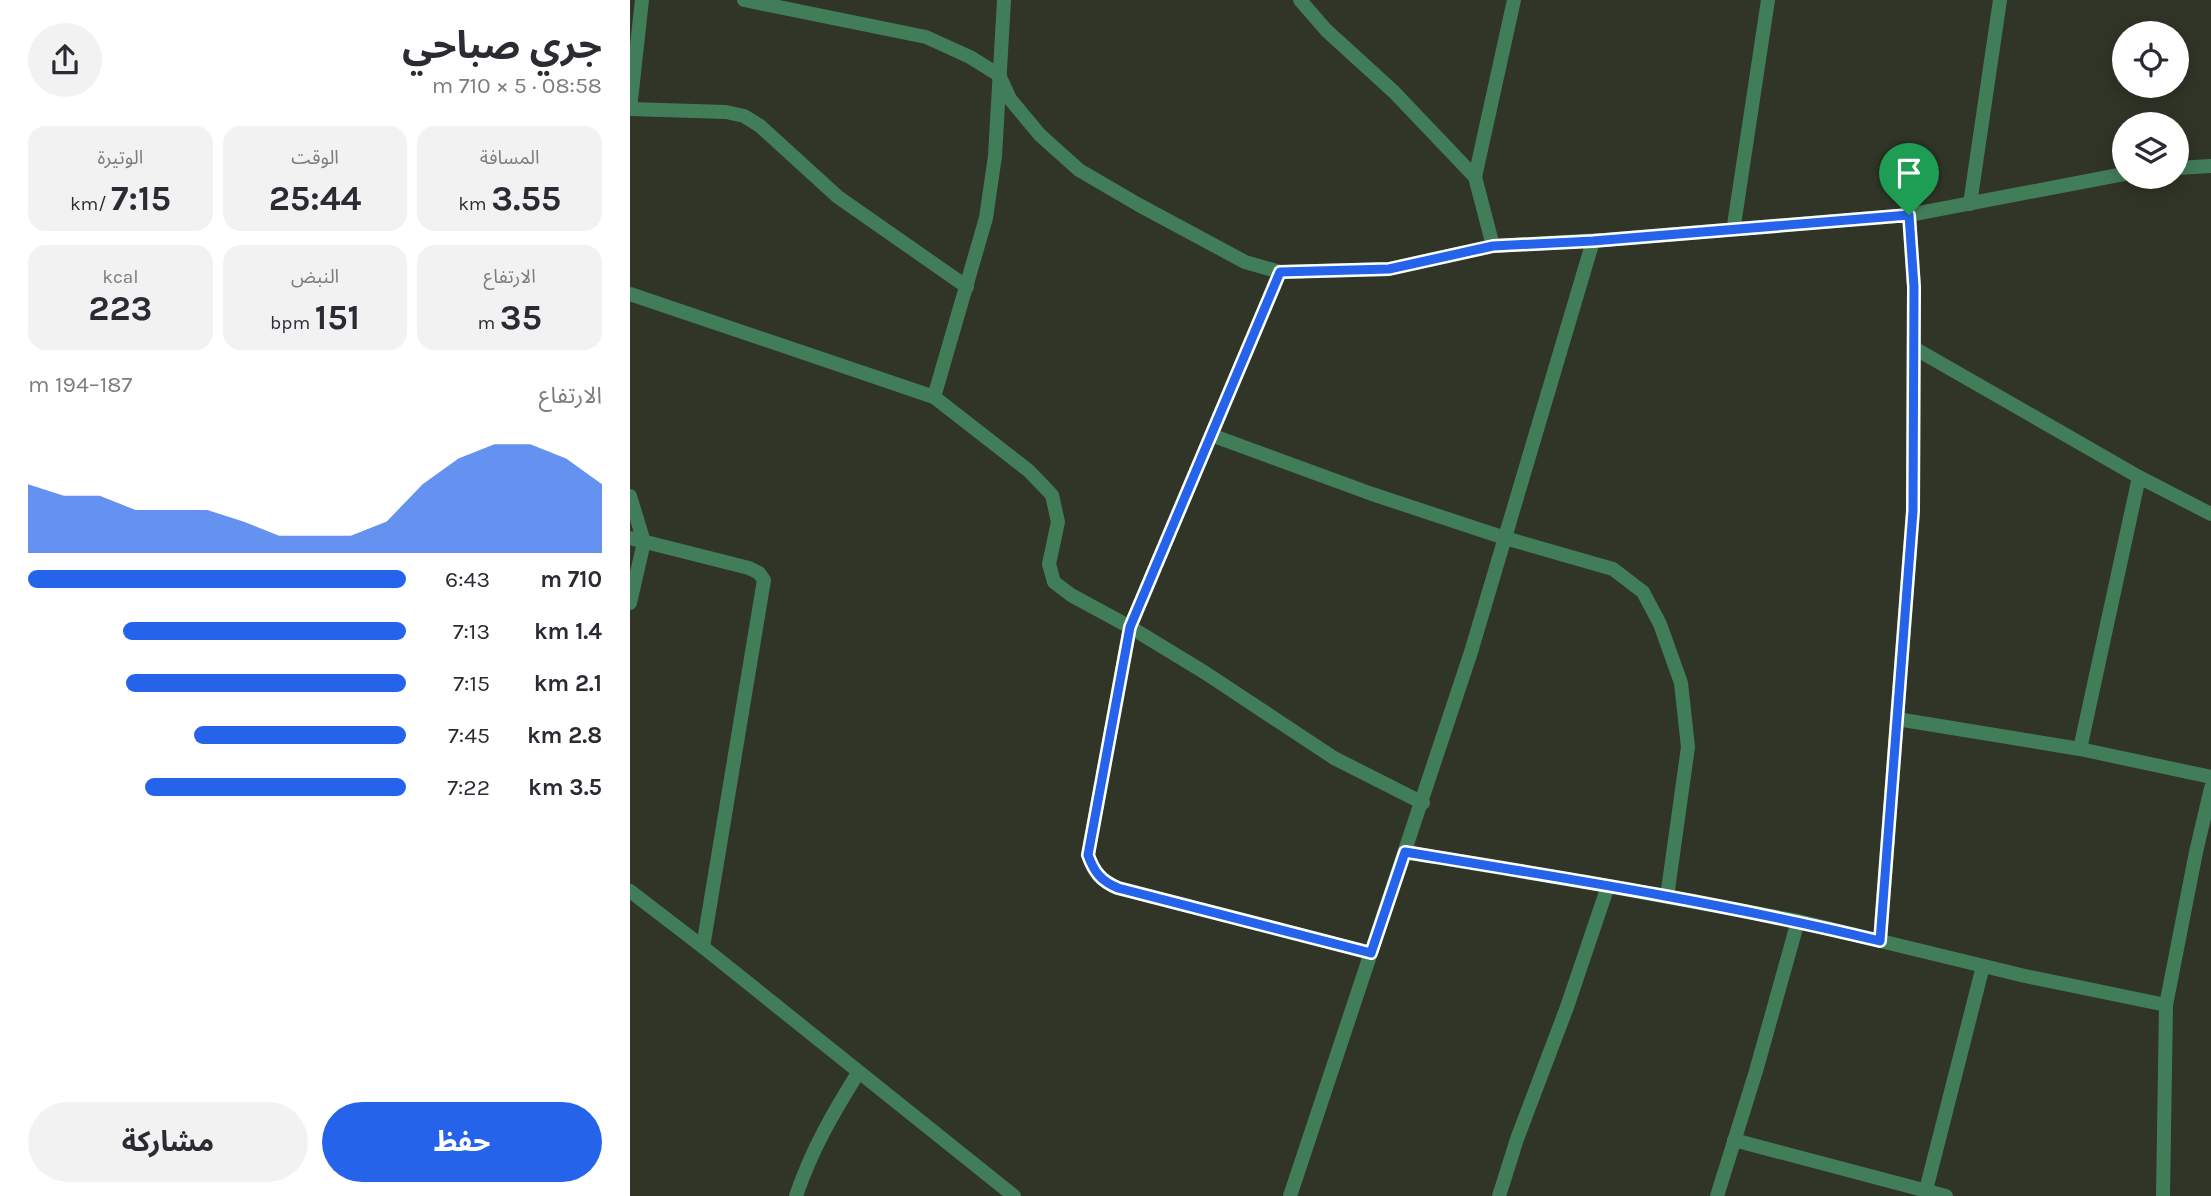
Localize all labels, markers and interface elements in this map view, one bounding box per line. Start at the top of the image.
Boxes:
map controls [2112,21,2189,189]
button: locate [2112,21,2189,98]
button: share [28,23,102,97]
text: جري صباحي [402,23,602,68]
text: 08:58 · 5 × 710 m [432,72,602,99]
button: layers [2112,112,2189,189]
pin [1879,143,1939,215]
text: الوتيرة [98,147,143,169]
text: الوقت [291,147,339,169]
text: المسافة [480,147,540,169]
icon: arrive [1890,154,1928,192]
text: 7:15 [111,178,171,219]
text: 25:44 [269,178,361,219]
text: 3.55 [491,178,561,219]
text: /km [70,193,111,215]
text: km [458,193,491,215]
text: kcal [102,266,138,288]
text: النبض [291,266,339,288]
text: الارتفاع [484,266,536,288]
text: 223 [88,288,152,329]
text: 151 [315,297,360,338]
text: 35 [500,297,542,338]
text: bpm [270,312,315,334]
text: m [477,312,500,334]
text: 187–194 m [28,371,132,398]
text: الارتفاع [539,382,602,409]
text: 6:43 [445,566,490,593]
text: 710 m [540,566,602,593]
text: 7:13 [453,618,490,645]
text: 1.4 km [534,618,602,645]
text: 7:15 [453,670,490,697]
text: 2.1 km [534,670,602,697]
text: 7:45 [448,722,490,749]
text: 2.8 km [527,722,602,749]
text: 7:22 [447,774,490,801]
text: 3.5 km [528,774,602,801]
button: مشاركة [28,1102,308,1182]
button: حفظ [322,1102,602,1182]

